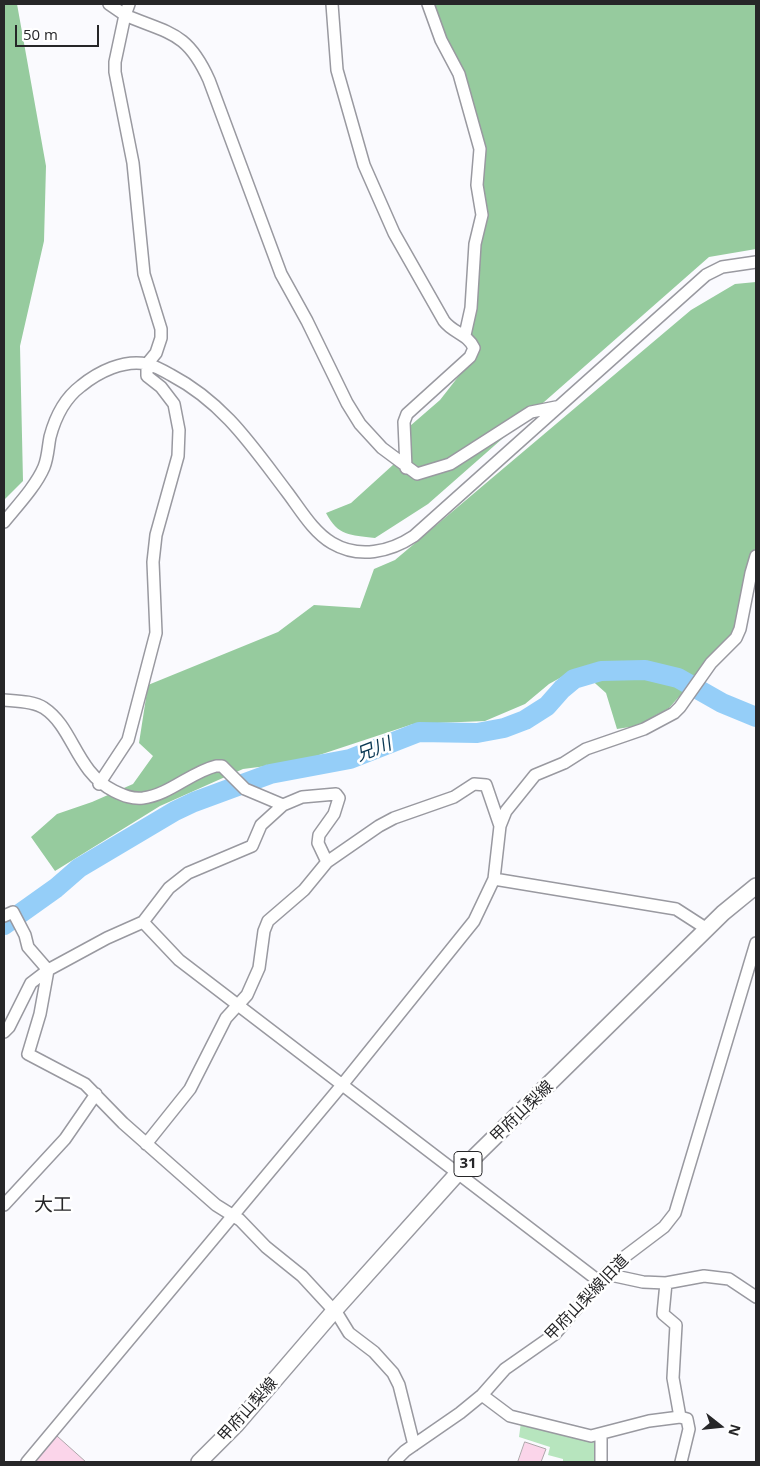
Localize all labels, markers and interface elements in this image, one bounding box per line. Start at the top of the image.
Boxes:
scale bar [18,15,101,47]
text: 50 m [23,24,58,44]
water label: 兄川 [353,733,395,767]
street label: 甲府山梨線 [487,1077,557,1147]
road number: 31 [454,1152,482,1176]
district label: 大工 [34,1195,72,1217]
street label: 甲府山梨線旧道 [541,1251,633,1345]
street label: 甲府山梨線 [214,1374,282,1446]
north arrow [695,1401,745,1451]
text: N [724,1422,746,1438]

